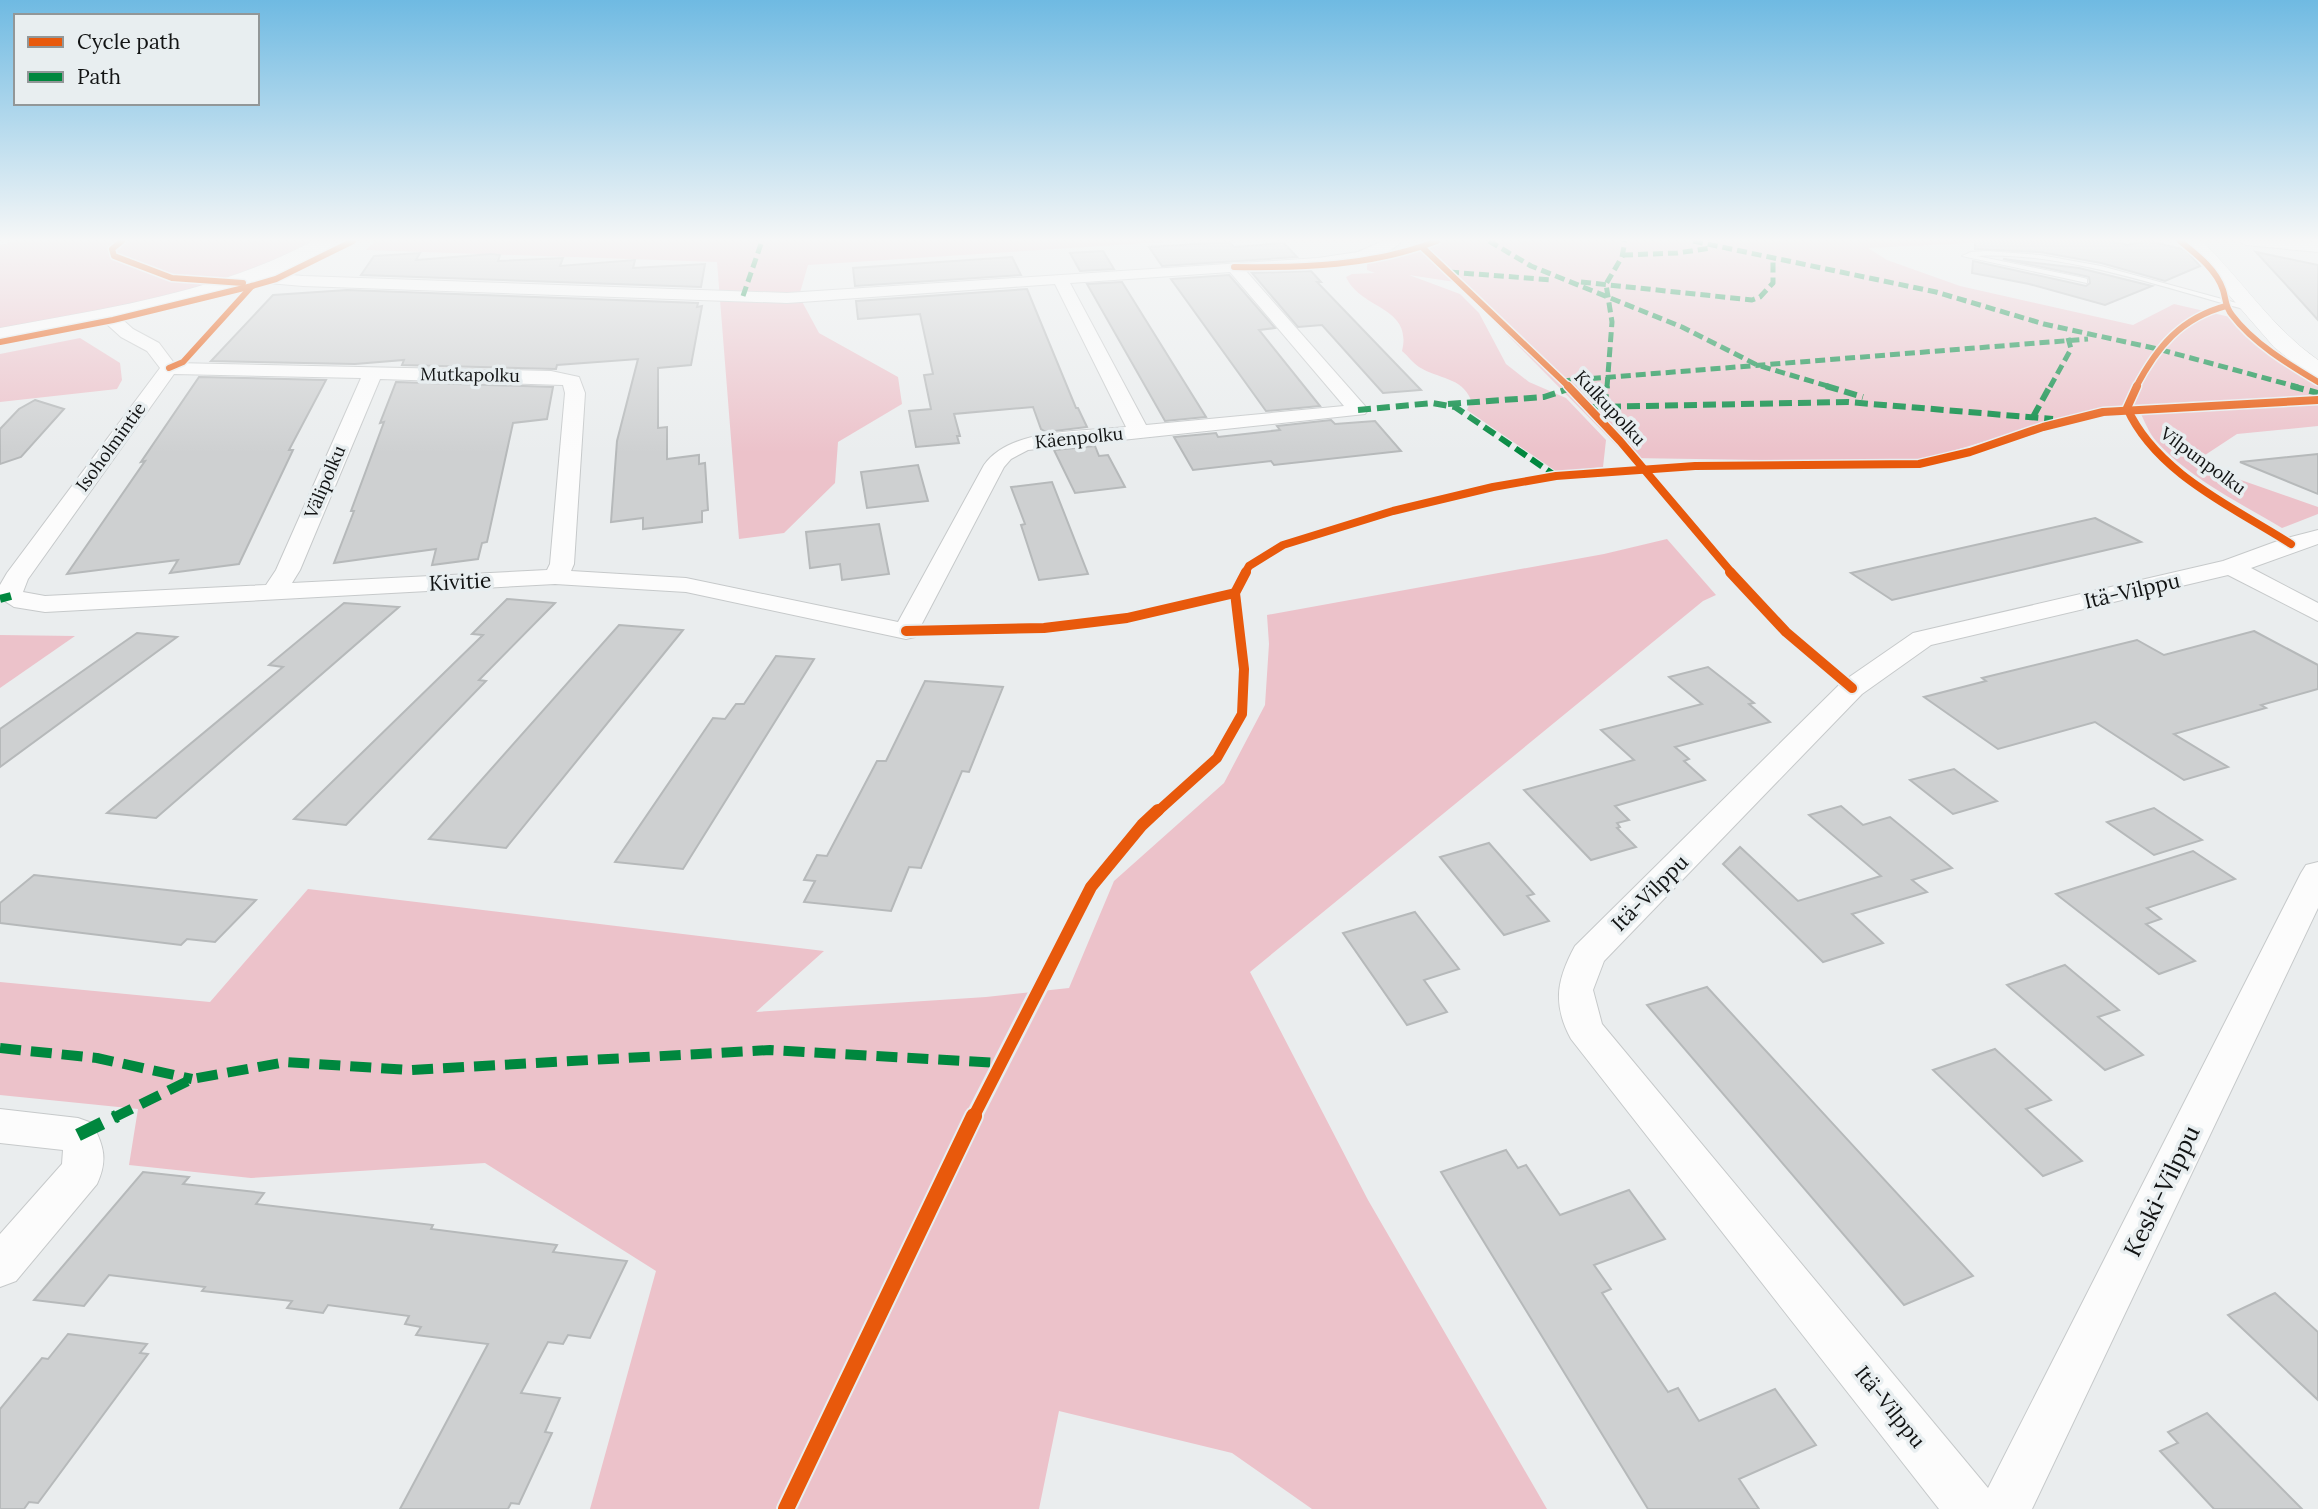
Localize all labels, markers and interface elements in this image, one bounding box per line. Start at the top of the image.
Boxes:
legend [14,14,259,105]
text: Cycle path [77,28,180,55]
text: Path [77,63,121,90]
street label: Mutkapolku [420,362,520,387]
street label: Kulkupolku [1570,365,1651,450]
street label: Isoholmintie [71,397,151,496]
street label: Käenpolku [1034,421,1125,454]
street label: Vilpunpolku [2155,421,2251,500]
street label: Välipolku [298,442,350,523]
street label: Kivitie [428,566,492,597]
street label: Itä-Vilppu [2081,566,2183,615]
street label: Itä-Vilppu [1605,848,1694,937]
street label: Keski-Vilppu [2116,1120,2207,1262]
street label: Itä-Vilppu [1849,1360,1932,1453]

